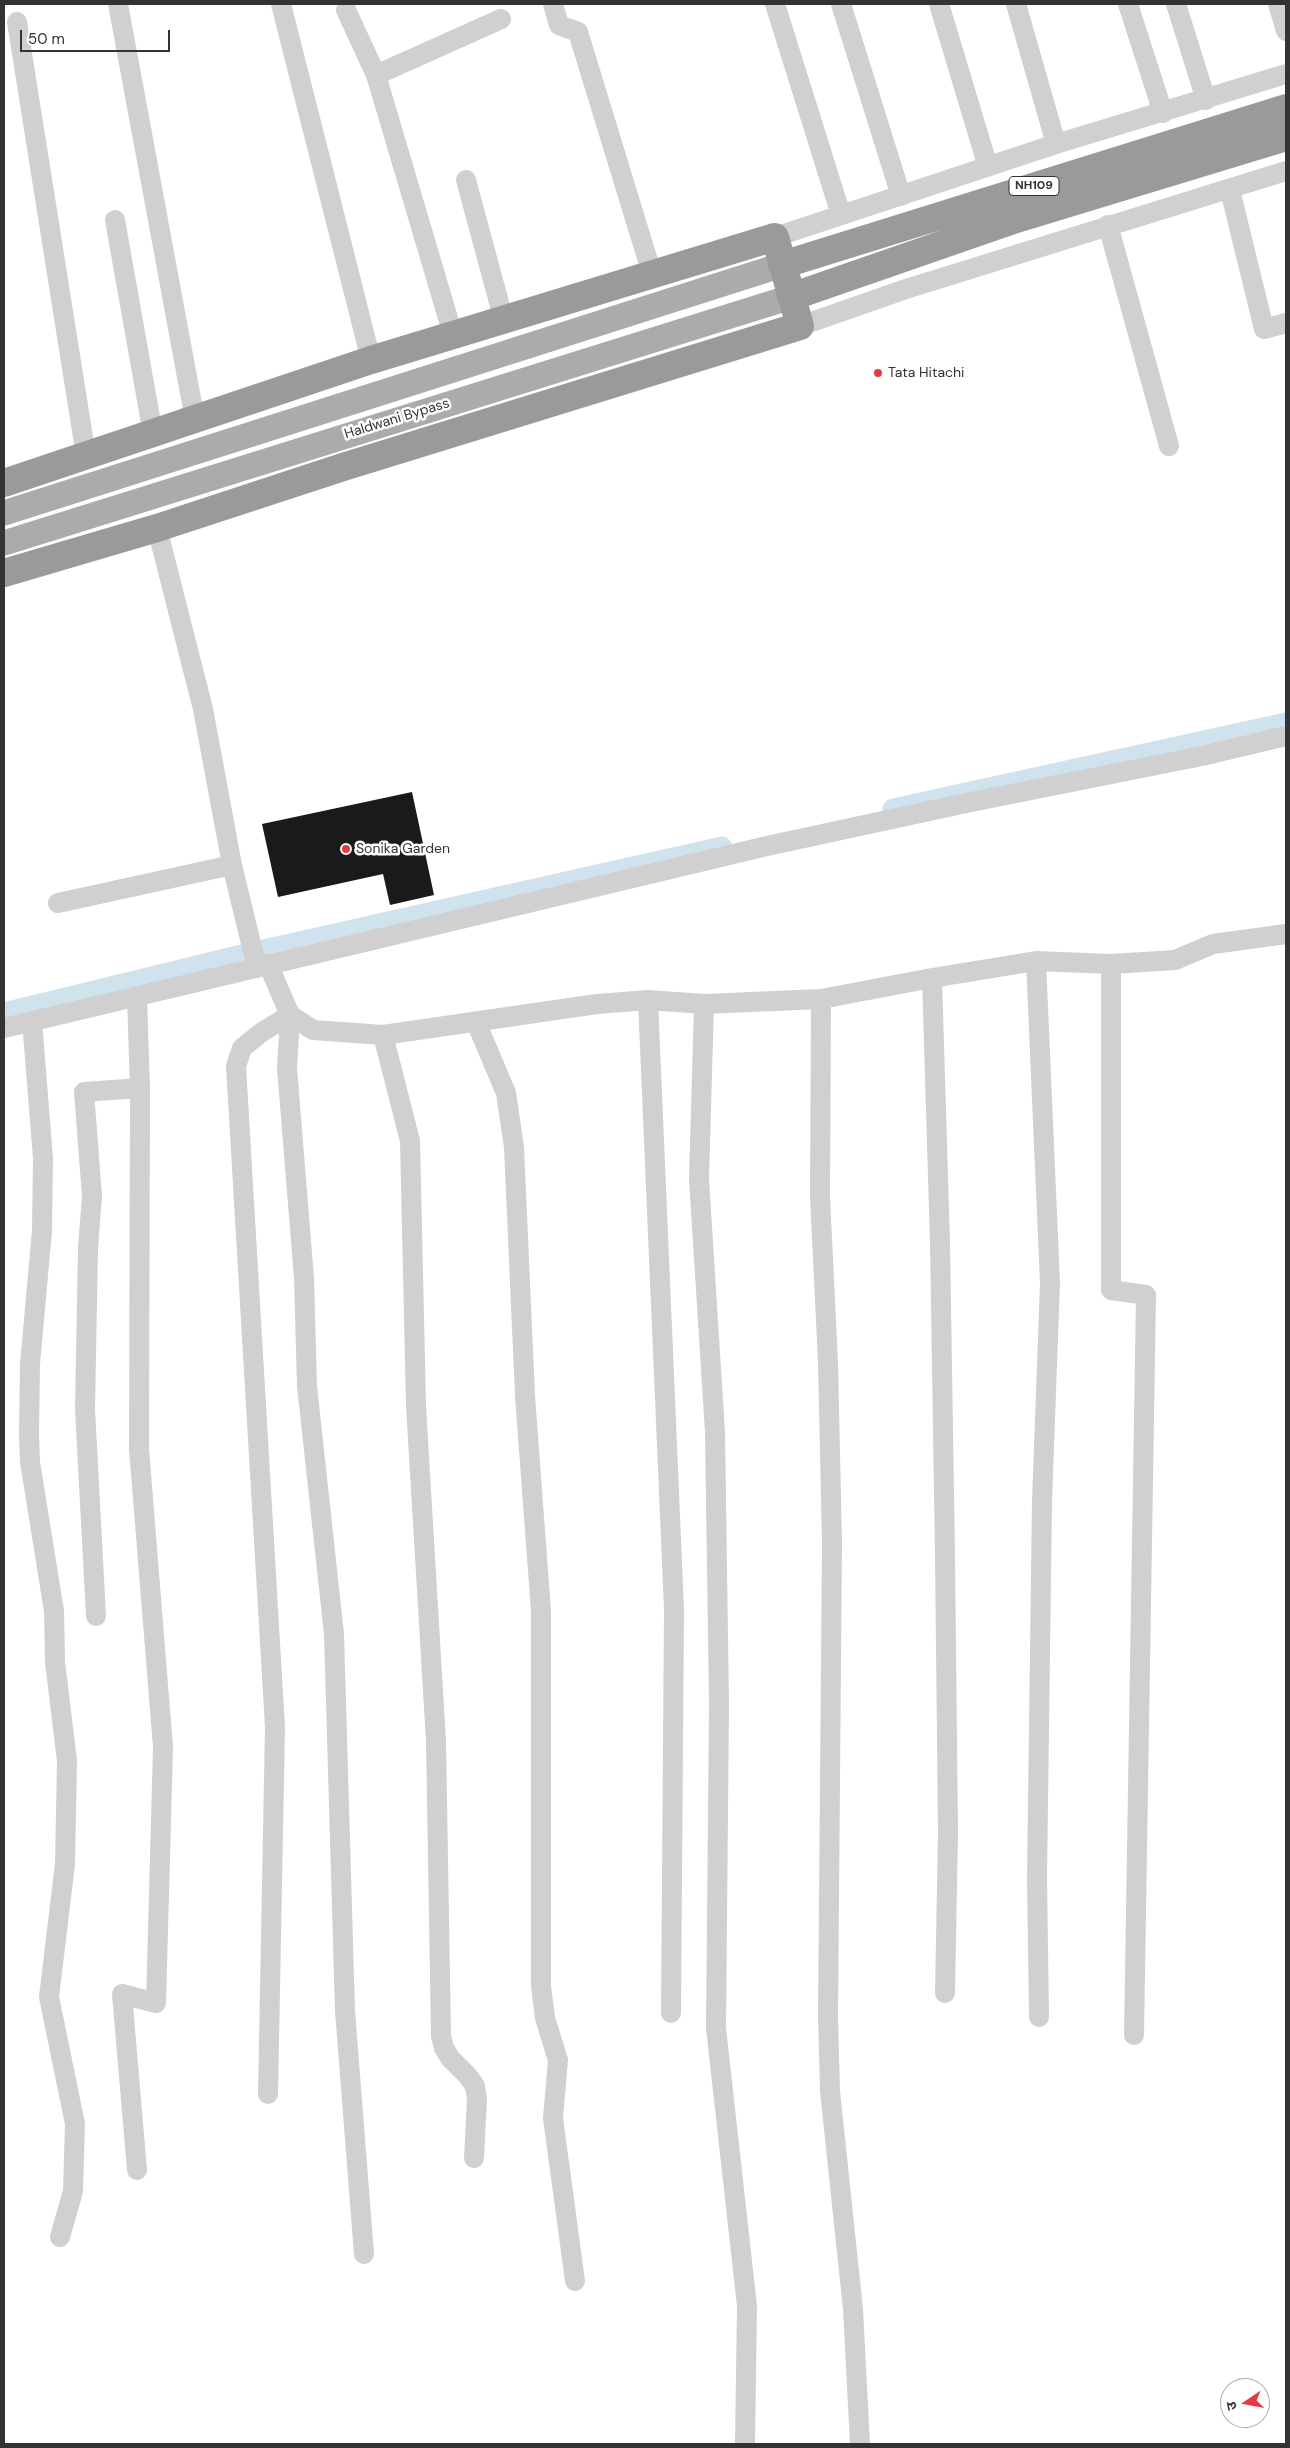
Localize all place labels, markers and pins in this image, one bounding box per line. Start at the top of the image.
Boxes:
place label: Tata Hitachi [888,365,964,381]
marker: Tata Hitachi [872,367,884,379]
place label: Sonika Garden [356,841,450,857]
marker: Sonika Garden [340,843,352,855]

